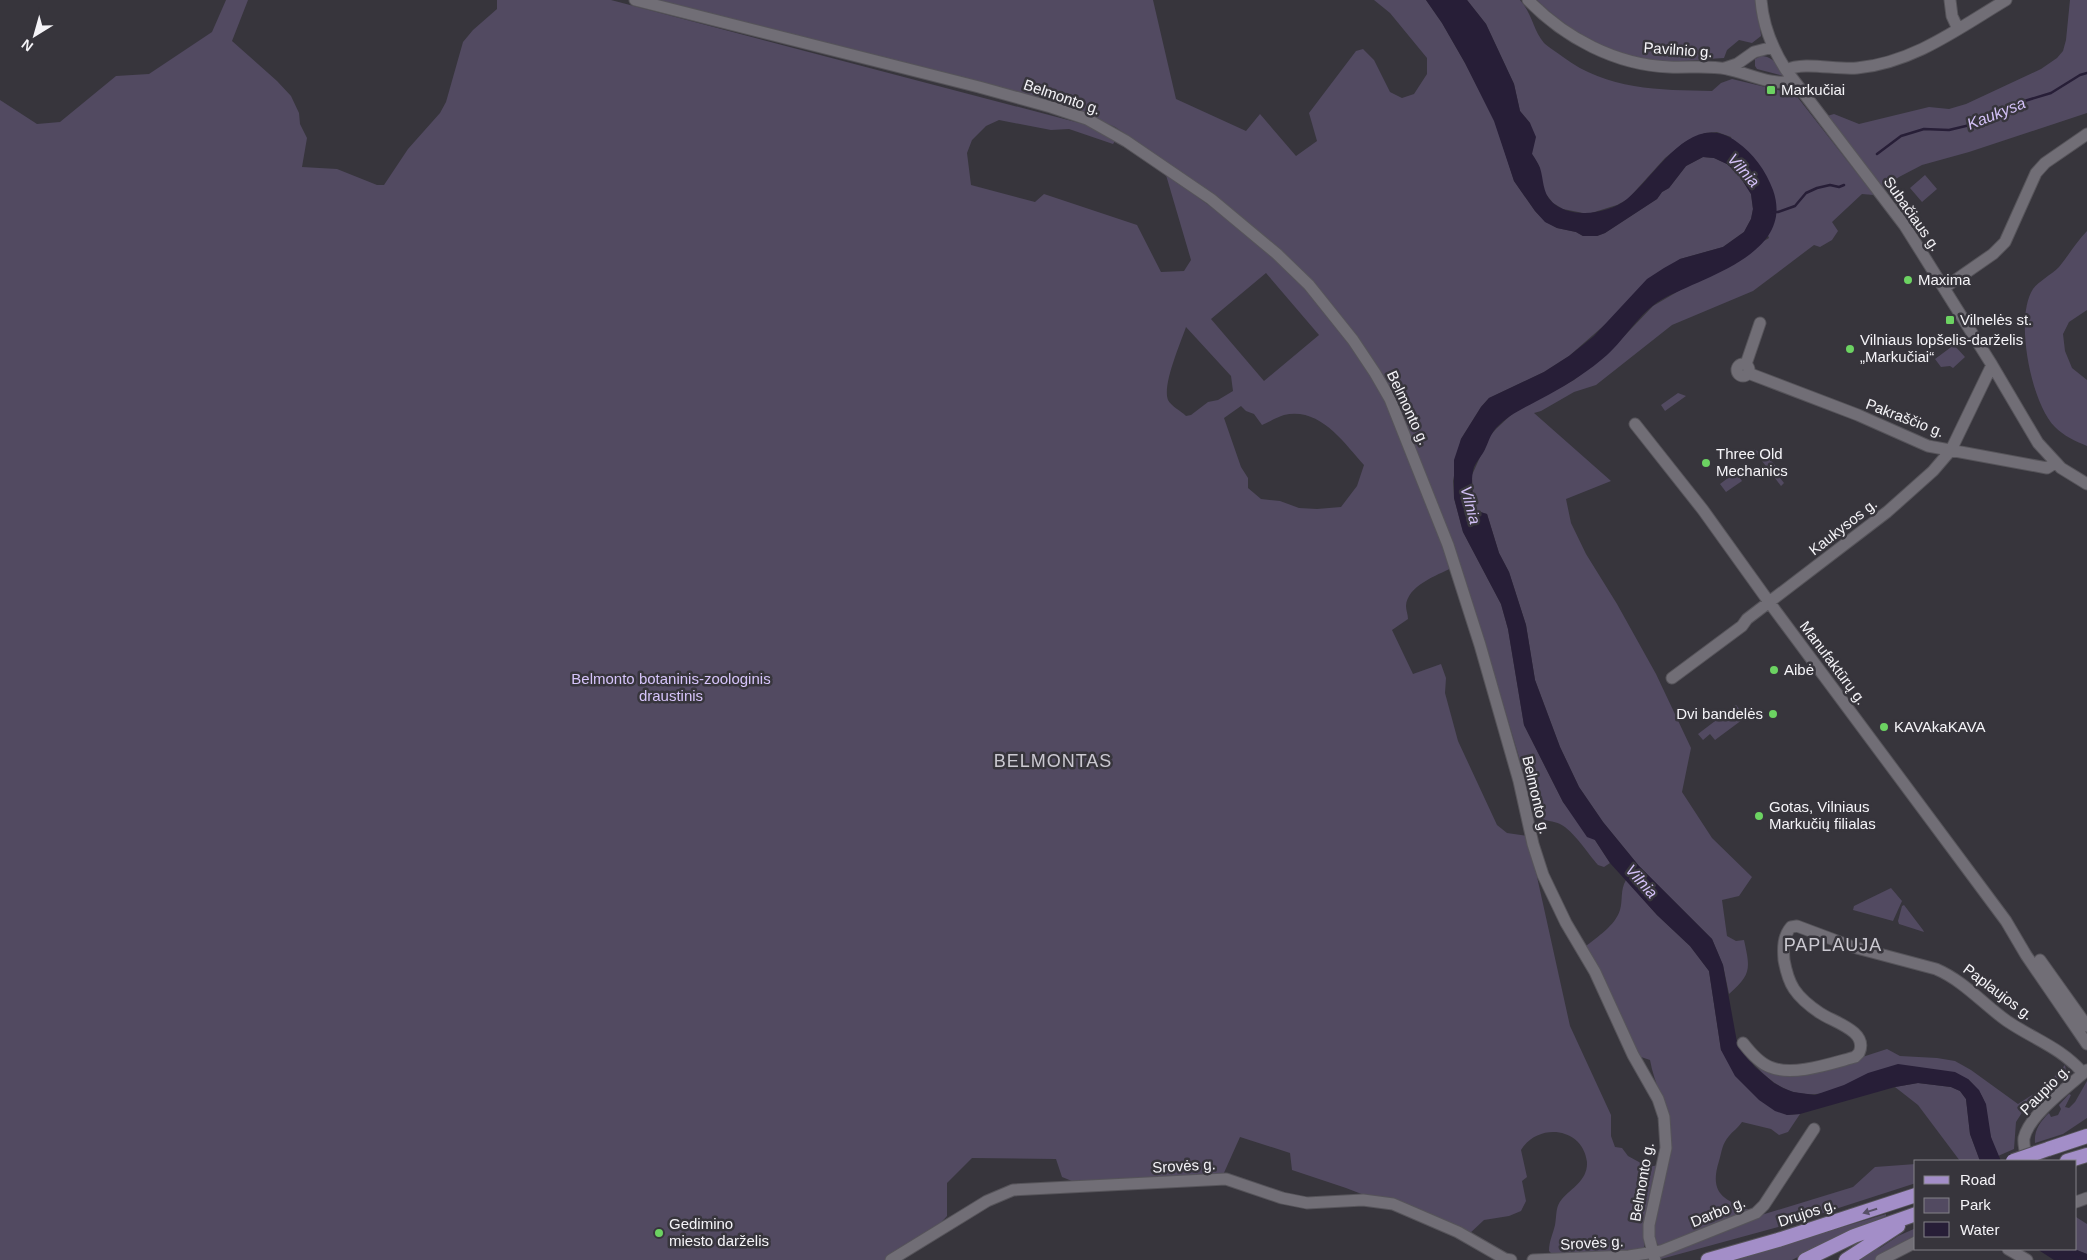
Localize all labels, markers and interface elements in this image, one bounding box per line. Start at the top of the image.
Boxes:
north arrow [10,10,60,60]
text: N [18,36,36,55]
street label: Pavilnio g. [1643,39,1713,60]
street label: Belmonto g. [1022,75,1103,118]
place label: Markučiai [1781,81,1845,98]
marker: Markučiai [1765,84,1777,96]
water label: Kaukysa [1965,94,2028,133]
water label: Vilnia [1724,150,1763,191]
street label: Subačiaus g. [1881,173,1944,254]
place label: Maxima [1918,271,1971,288]
marker: Maxima [1902,274,1914,286]
place label: Vilnelės st. [1960,311,2032,328]
marker: Vilnelės st. [1944,314,1956,326]
place label: Vilniaus lopšelis-darželis „Markučiai“ [1860,331,2023,365]
marker: Vilniaus lopšelis-darželis „Markučiai“ [1844,343,1856,355]
street label: Belmonto g. [1384,368,1433,448]
street label: Pakraščio g. [1864,395,1947,440]
place label: Three Old Mechanics [1716,445,1788,479]
marker: Three Old Mechanics [1700,457,1712,469]
water label: Vilnia [1457,484,1484,526]
street label: Kaukysos g. [1805,495,1880,558]
street label: Manufaktūrų g. [1797,618,1870,708]
place label: Aibė [1784,661,1814,678]
marker: Aibė [1768,664,1780,676]
park label: Belmonto botaninis-zoologinis draustinis [571,670,771,704]
place label: Dvi bandelės [1676,705,1763,722]
marker: Dvi bandelės [1767,708,1779,720]
place label: KAVAkaKAVA [1894,718,1985,735]
marker: KAVAkaKAVA [1878,721,1890,733]
district label: BELMONTAS [994,751,1112,771]
street label: Belmonto g. [1519,754,1554,836]
place label: Gotas, Vilniaus Markučių filialas [1769,798,1876,832]
marker: Gotas, Vilniaus Markučių filialas [1753,810,1765,822]
water label: Vilnia [1622,861,1661,902]
district label: PAPLAUJA [1784,935,1882,955]
street label: Paplaujos g. [1960,960,2036,1023]
street label: Paupio g. [2016,1061,2073,1118]
street label: Belmonto g. [1626,1141,1657,1223]
street label: Srovės g. [1152,1155,1216,1176]
legend [1914,1160,2077,1250]
text: Road [1960,1171,1996,1188]
street label: Darbo g. [1688,1193,1748,1230]
street label: Drujos g. [1776,1195,1838,1230]
text: Park [1960,1196,1991,1213]
one-way arrow [1862,1207,1877,1215]
place label: Gedimino miesto darželis [669,1215,769,1249]
text: Water [1960,1221,1999,1238]
marker: Gedimino miesto darželis [653,1227,665,1239]
street label: Srovės g. [1560,1232,1624,1253]

